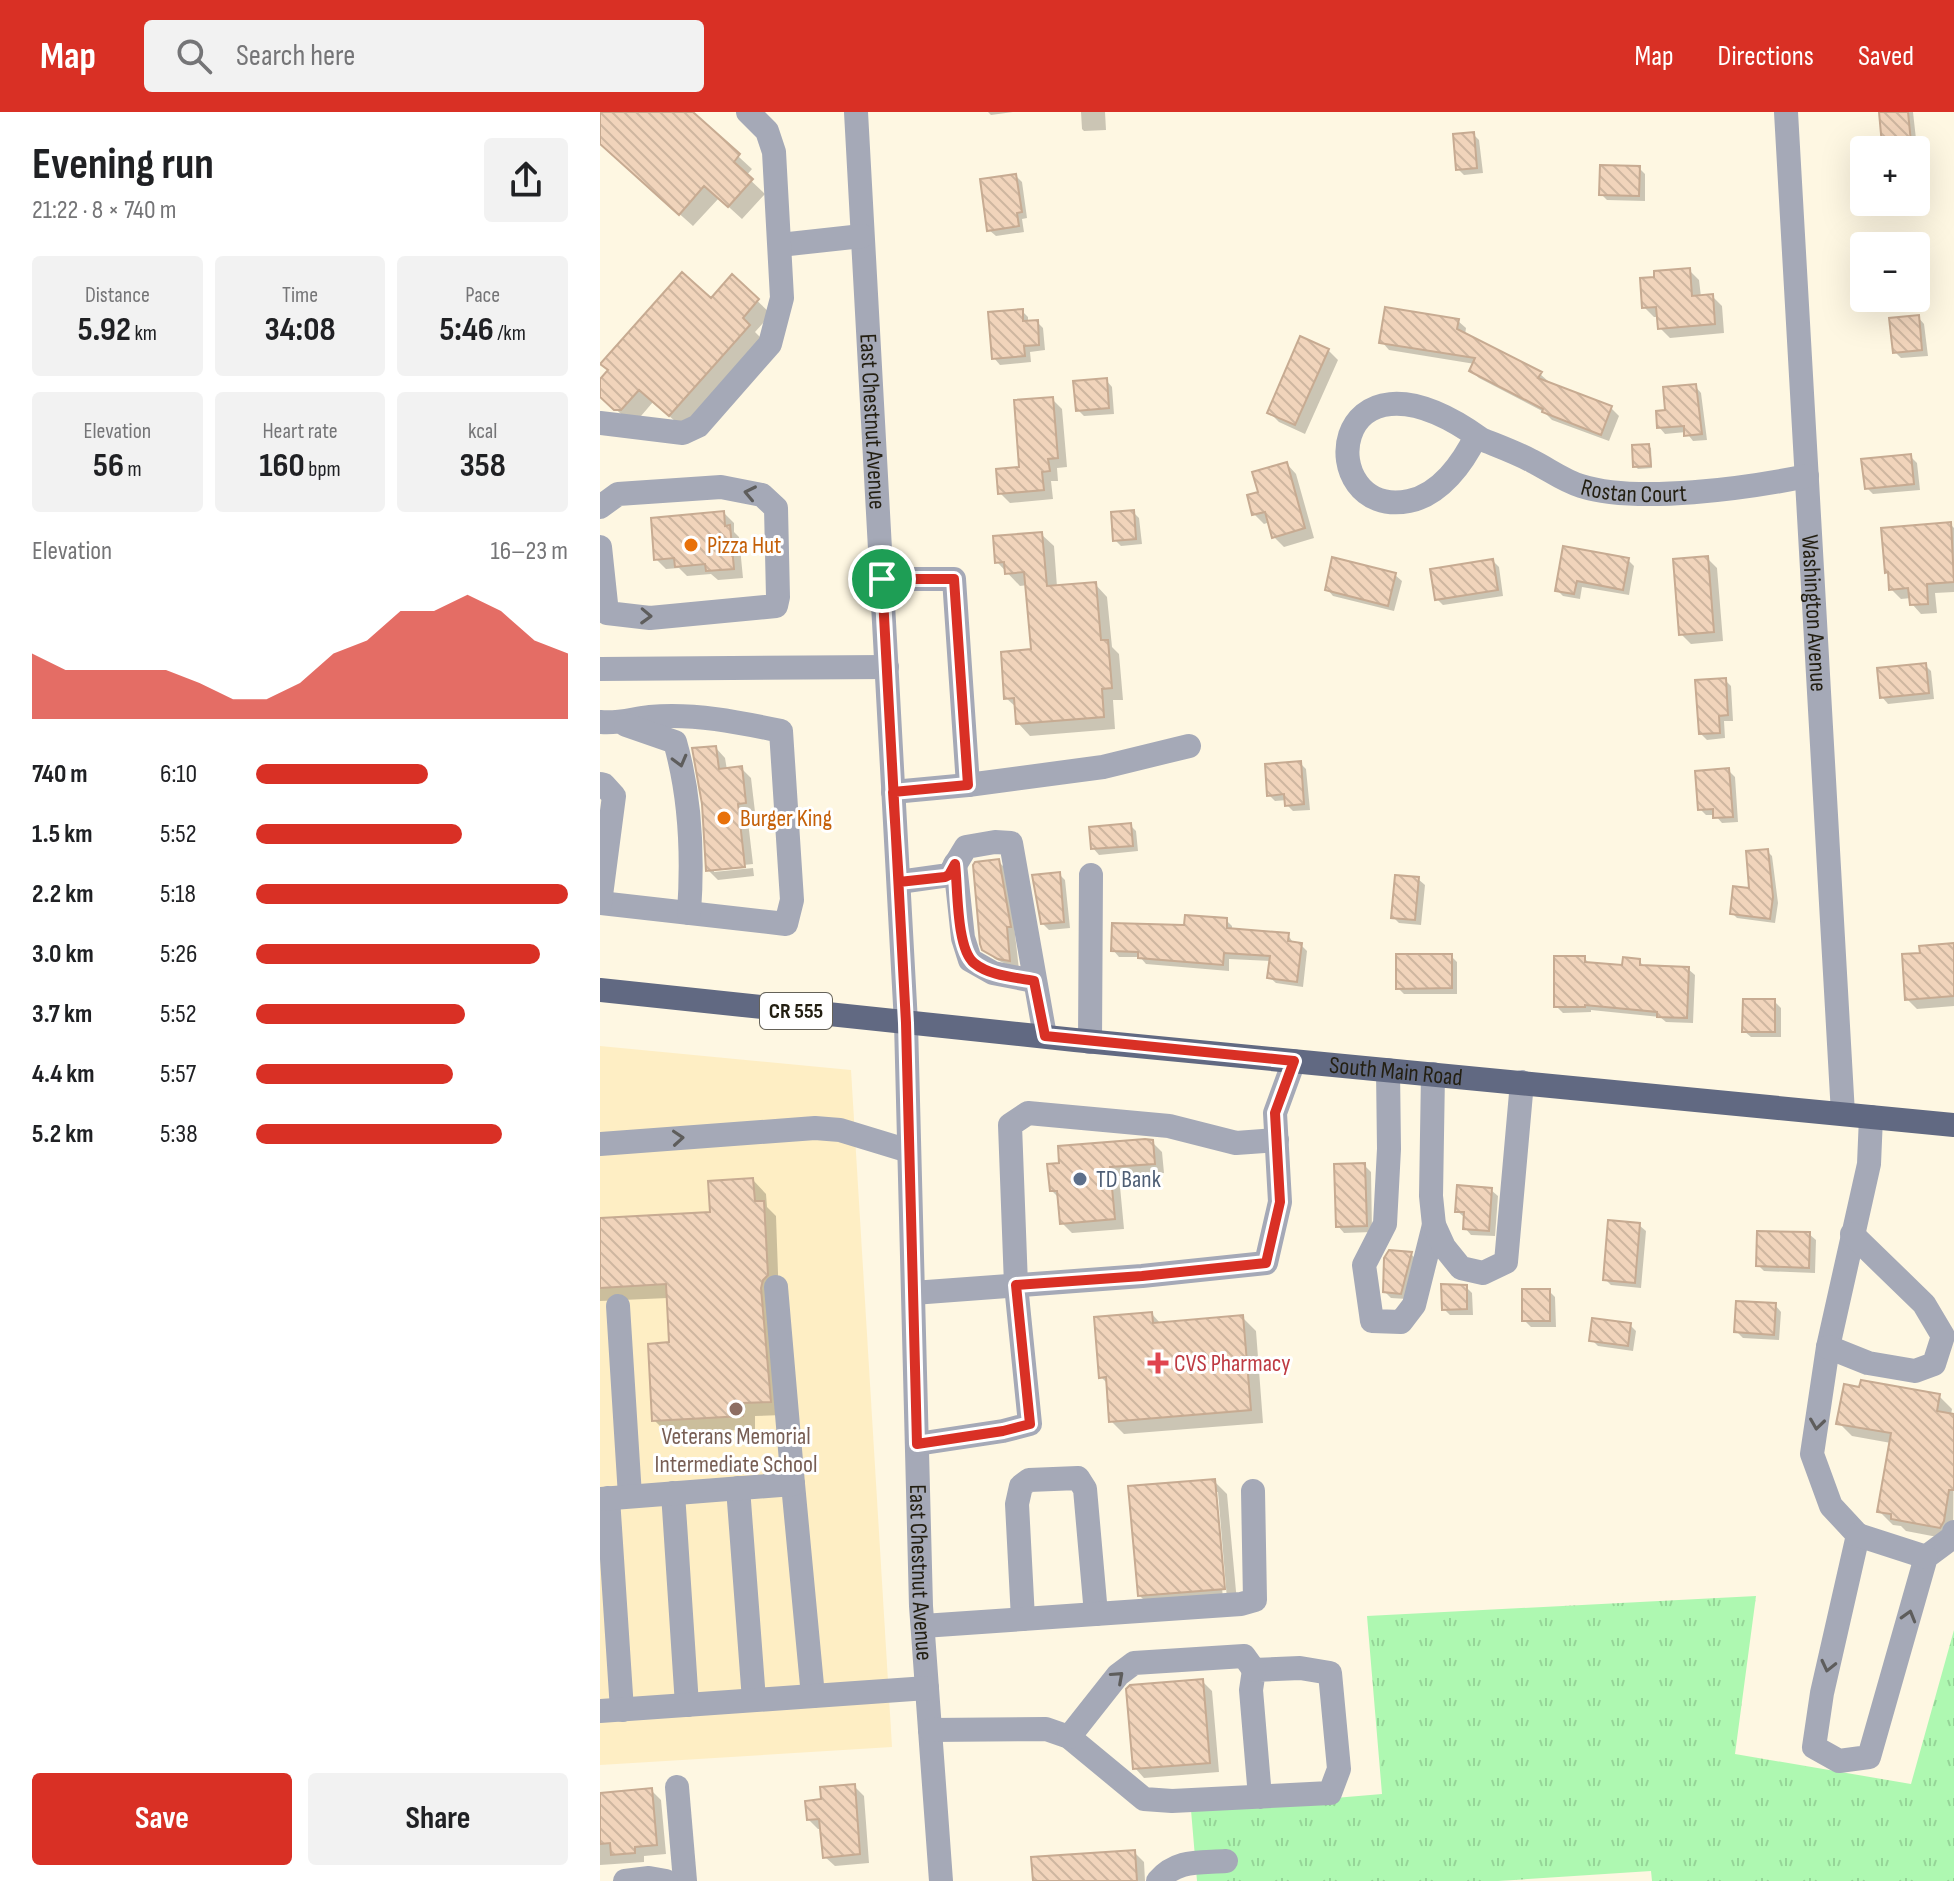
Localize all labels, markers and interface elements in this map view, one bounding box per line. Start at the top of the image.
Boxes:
search box [144,20,704,92]
text: Map [40,34,96,79]
icon: search [172,34,216,78]
text: Search here [236,38,355,74]
text: Map [1635,40,1674,73]
text: Directions [1718,40,1814,73]
text: Saved [1858,40,1914,73]
map controls [1850,136,1930,312]
button: + [1850,136,1930,216]
text: Evening run [32,138,214,191]
button: share [484,138,568,222]
text: 21:22 · 8 × 740 m [32,195,176,226]
button: − [1850,232,1930,312]
text: Distance [85,282,150,309]
text: Time [282,282,318,309]
text: Pace [465,282,500,309]
text: 5.92 [78,309,131,350]
text: 34:08 [265,309,335,350]
text: 5:46 [439,309,494,350]
text: km [131,320,157,347]
text: /km [494,320,526,347]
street label: East Chestnut Avenue [854,333,892,510]
text: Elevation [83,418,151,445]
text: Heart rate [262,418,338,445]
text: kcal [468,418,497,445]
text: 56 [93,445,124,486]
text: 160 [259,445,305,486]
text: 358 [460,445,506,486]
text: m [124,456,142,483]
text: bpm [305,456,341,483]
street label: Rostan Court [1578,472,1688,509]
one-way arrow [744,485,758,502]
place label: Pizza Hut [707,531,781,560]
street label: Washington Avenue [1796,534,1833,693]
text: Elevation [32,536,112,567]
text: 16–23 m [491,536,568,567]
marker: Pizza Hut [682,536,700,554]
pin [848,545,916,613]
icon: arrive [860,557,904,601]
one-way arrow [640,608,653,625]
one-way arrow [671,754,688,767]
text: 740 m [32,759,88,790]
text: 6:10 [160,759,197,790]
place label: Burger King [740,804,832,833]
marker: Burger King [715,809,733,827]
text: 1.5 km [32,819,92,850]
text: 5:52 [160,819,196,850]
text: 2.2 km [32,879,94,910]
text: 5:18 [160,879,196,910]
text: 3.0 km [32,939,94,970]
text: 5:26 [160,939,197,970]
road number: CR 555 [760,993,832,1029]
text: 3.7 km [32,999,92,1030]
text: 5:52 [160,999,196,1030]
street label: South Main Road [1328,1050,1464,1092]
text: 4.4 km [32,1059,95,1090]
text: 5:57 [160,1059,196,1090]
text: 5.2 km [32,1119,94,1150]
text: 5:38 [160,1119,198,1150]
one-way arrow [672,1130,685,1147]
place label: TD Bank [1096,1165,1161,1194]
marker: TD Bank [1071,1170,1089,1188]
place label: CVS Pharmacy [1174,1349,1291,1378]
marker: CVS Pharmacy [1149,1354,1167,1372]
marker: Veterans Memorial Intermediate School [727,1400,745,1418]
one-way arrow [1809,1418,1826,1431]
place label: Veterans Memorial Intermediate School [655,1422,817,1479]
street label: East Chestnut Avenue [903,1484,939,1662]
one-way arrow [1900,1609,1917,1623]
one-way arrow [1820,1659,1837,1673]
one-way arrow [1109,1671,1123,1686]
button: Save [32,1773,292,1865]
button: Share [308,1773,568,1865]

